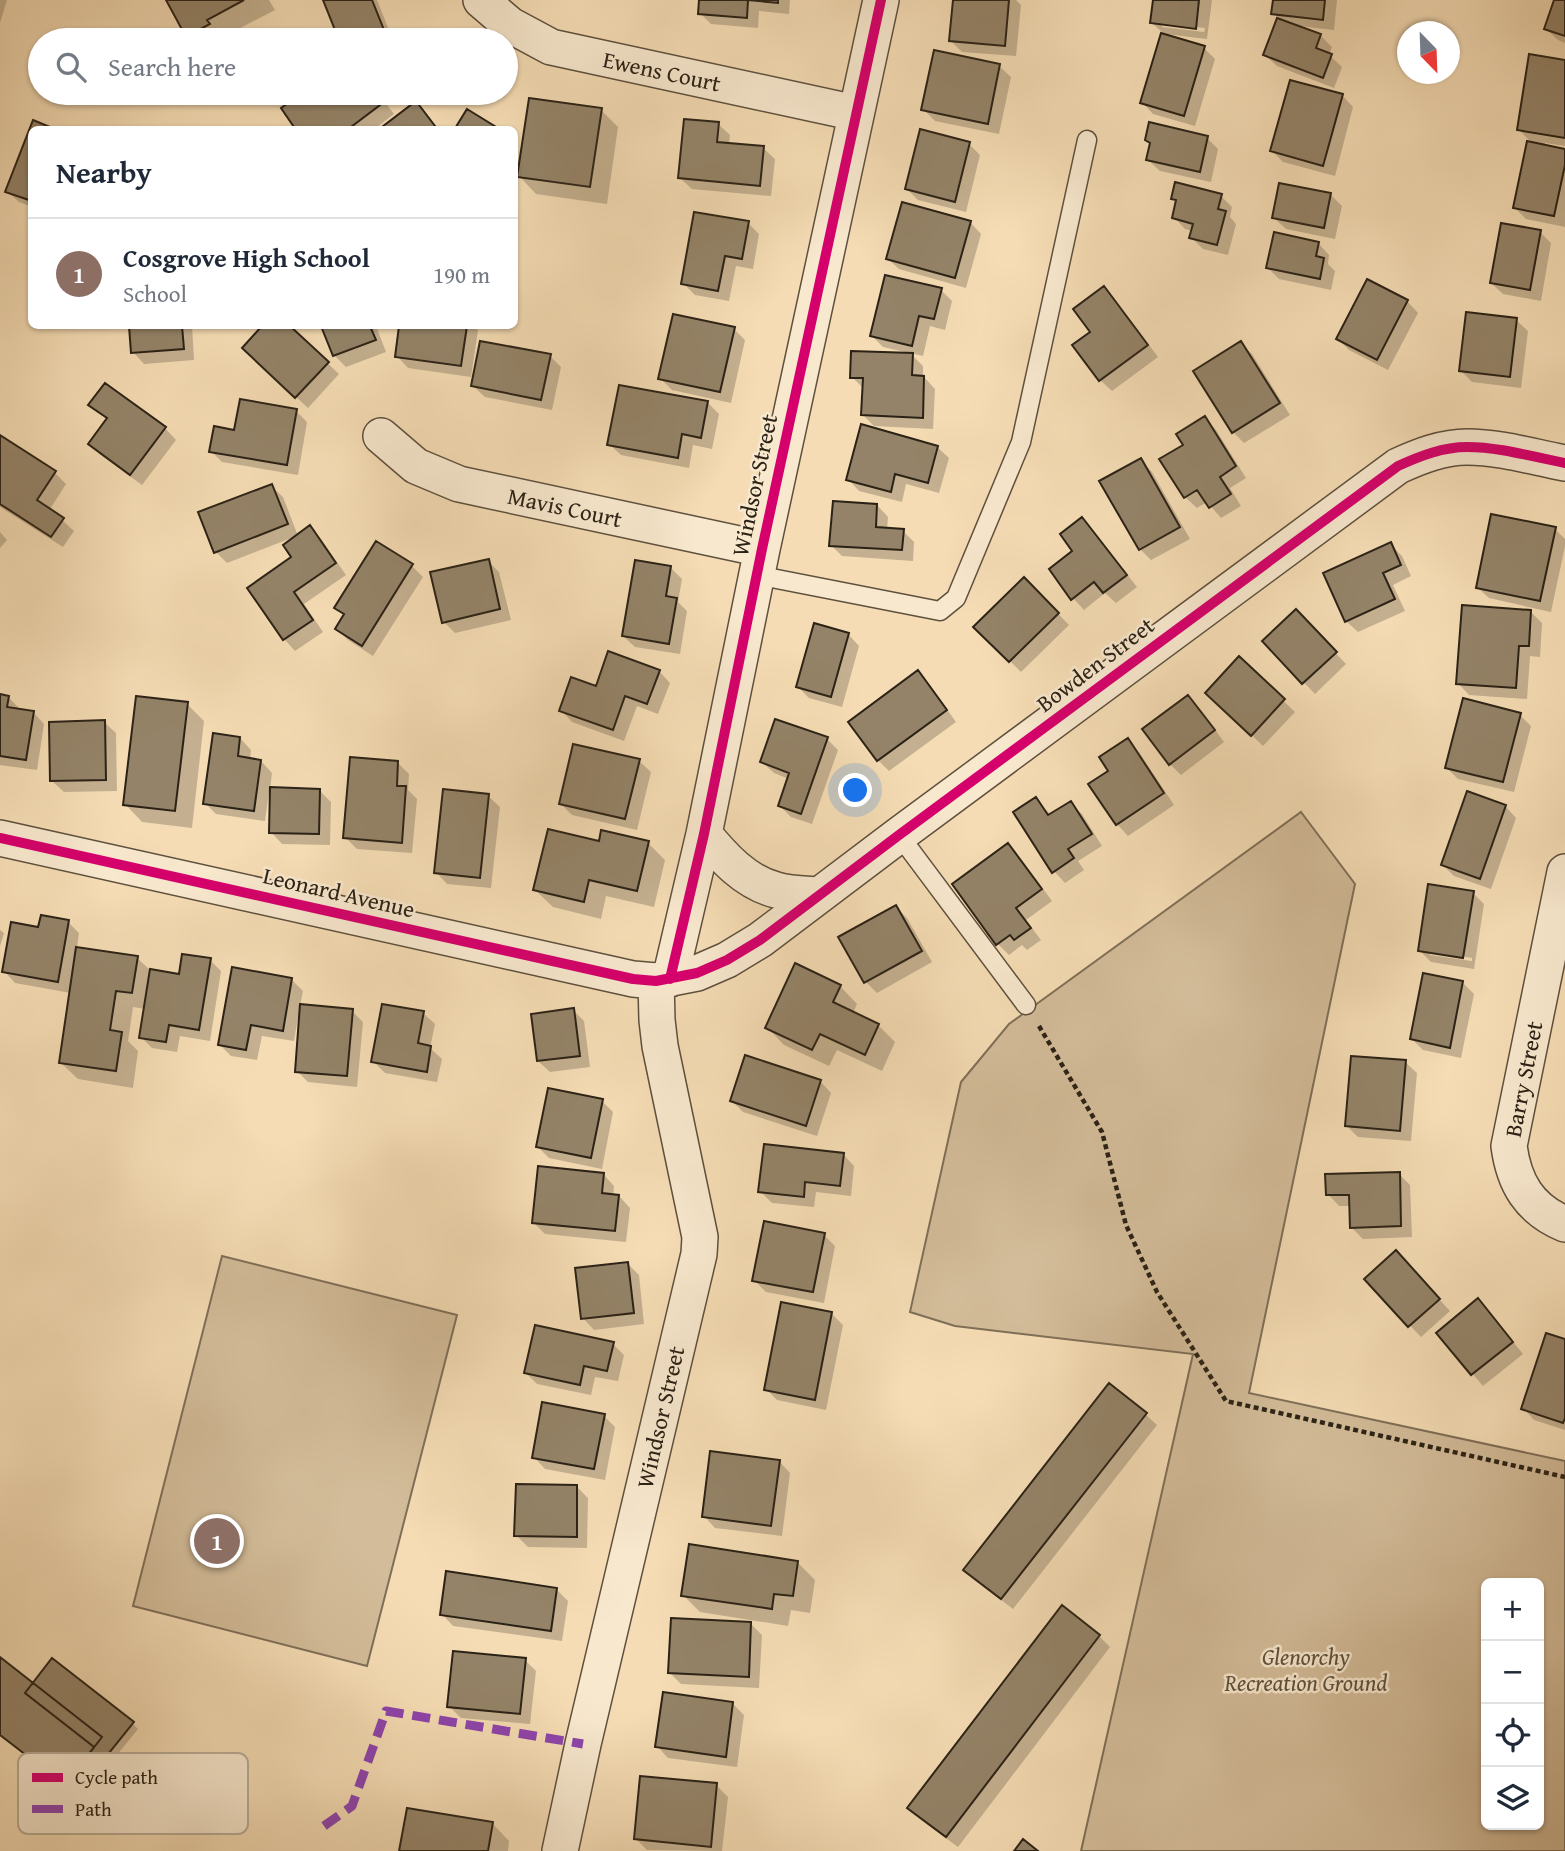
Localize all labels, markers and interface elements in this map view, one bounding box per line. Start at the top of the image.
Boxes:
north arrow [1397,21,1460,84]
search box [28,28,518,105]
street label: Ewens Court [600,42,724,100]
text: Search here [108,47,236,86]
icon: search [52,48,90,86]
text: Nearby [56,150,152,194]
text: Cosgrove High School [123,238,370,277]
text: 1 [73,258,85,291]
text: 190 m [433,258,490,291]
text: School [123,277,187,310]
street label: Windsor Street [723,411,785,559]
street label: Mavis Court [505,479,625,535]
street label: Bowden Street [1029,609,1161,719]
your location [838,773,872,807]
street label: Leonard Avenue [260,859,418,925]
street label: Barry Street [1496,1018,1550,1140]
street label: Windsor Street [628,1343,692,1491]
pin: 1 [194,1515,240,1567]
map controls [1481,1578,1544,1830]
button: + [1481,1578,1544,1641]
park label: Glenorchy Recreation Ground [1224,1640,1387,1699]
button: − [1481,1641,1544,1704]
button: locate [1481,1704,1544,1767]
legend [18,1753,248,1834]
text: Cycle path [75,1763,158,1791]
button: layers [1481,1767,1544,1830]
text: Path [75,1795,112,1823]

